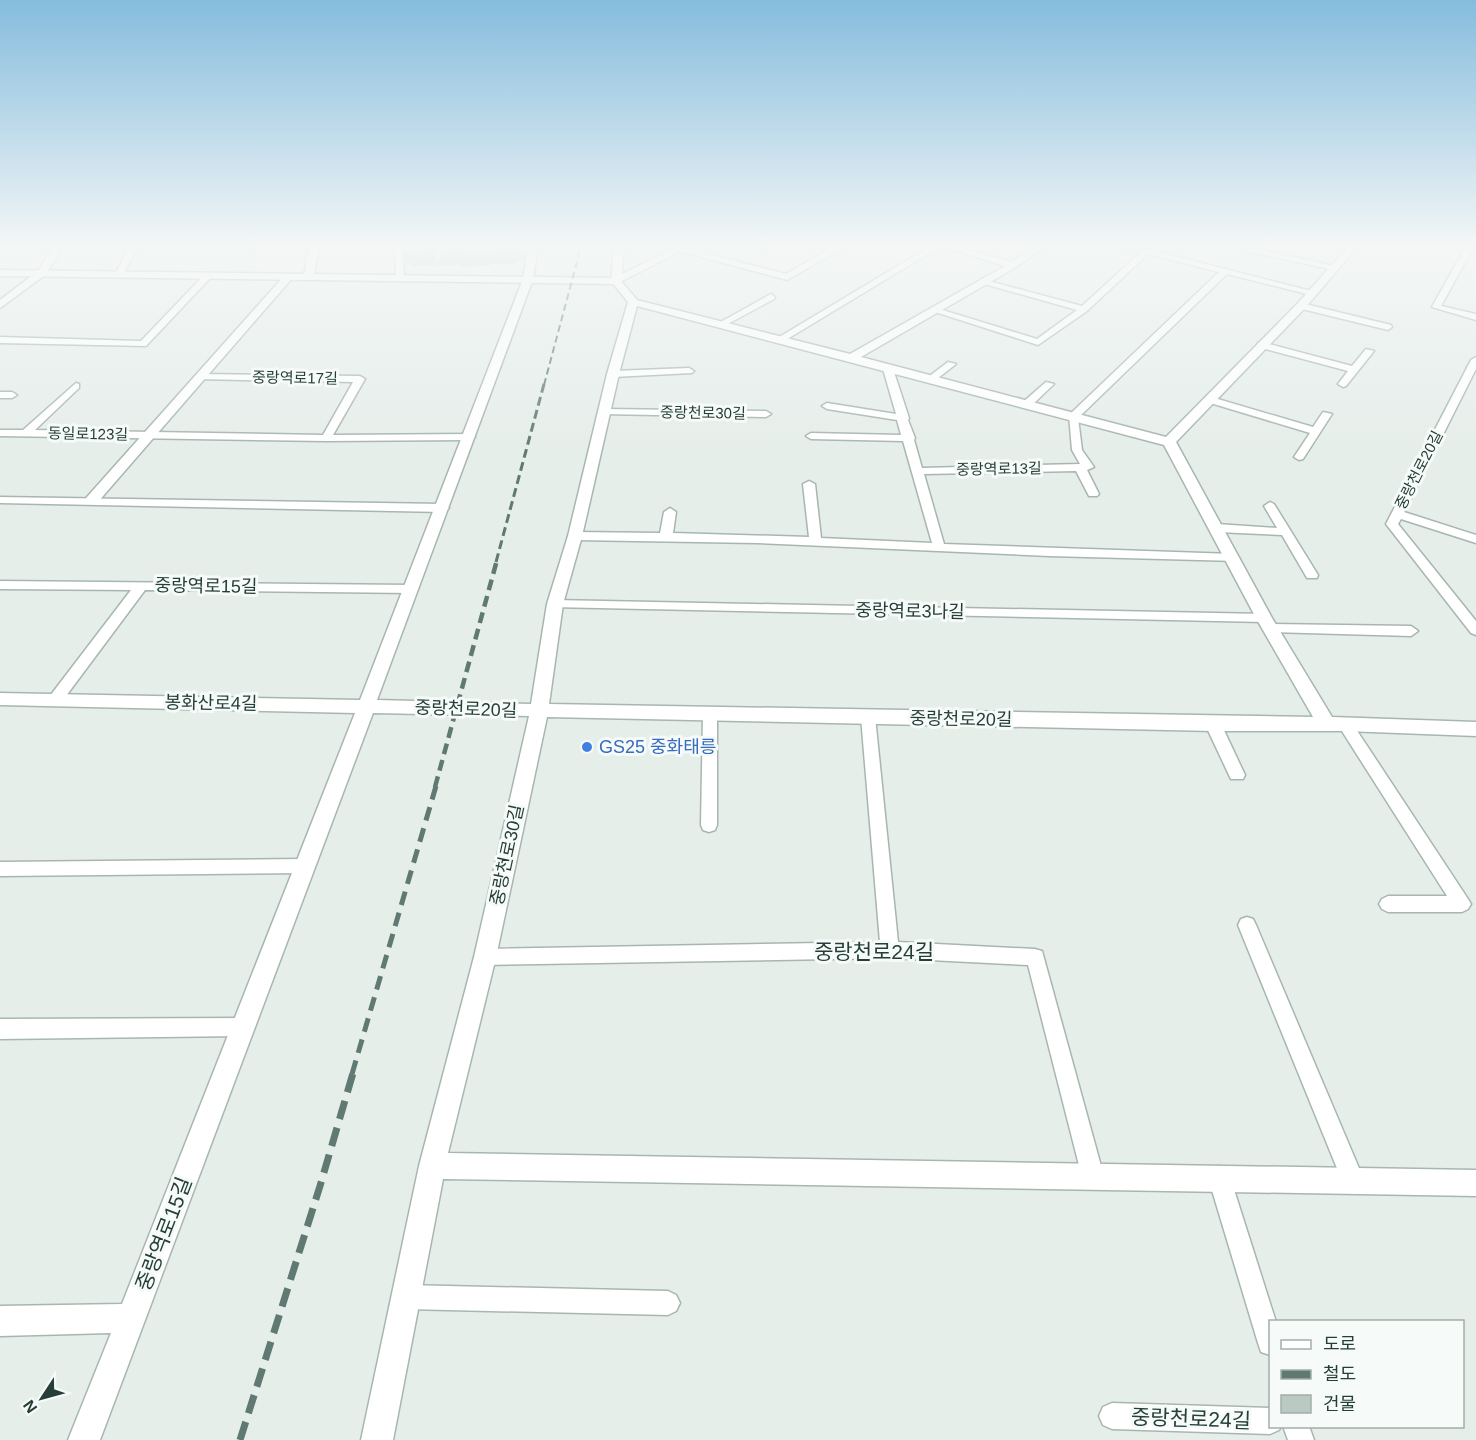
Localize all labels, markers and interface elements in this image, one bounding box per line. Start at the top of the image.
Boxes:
street label: 중랑역로17길 [252,368,338,387]
street label: 중랑천로30길 [660,403,746,422]
street label: 동일로123길 [48,424,128,443]
street label: 중랑천로20길 [1392,428,1446,512]
street label: 중랑역로13길 [956,459,1042,478]
street label: 중랑역로15길 [154,575,258,597]
street label: 중랑역로3나길 [855,600,965,622]
street label: 봉화산로4길 [164,692,258,714]
street label: 중랑천로20길 [414,697,518,721]
street label: 중랑천로20길 [909,708,1013,730]
place label: GS25 중화태릉 [599,737,716,757]
marker: GS25 중화태릉 [580,740,594,754]
street label: 중랑천로30길 [487,803,527,907]
street label: 중랑천로24길 [814,940,934,963]
street label: 중랑역로15길 [131,1174,196,1294]
legend [1269,1320,1464,1428]
text: 도로 [1323,1334,1356,1354]
text: 철도 [1323,1364,1356,1384]
north arrow [12,1368,72,1428]
text: 건물 [1323,1394,1356,1414]
text: N [20,1397,41,1416]
street label: 중랑천로24길 [1131,1405,1251,1432]

